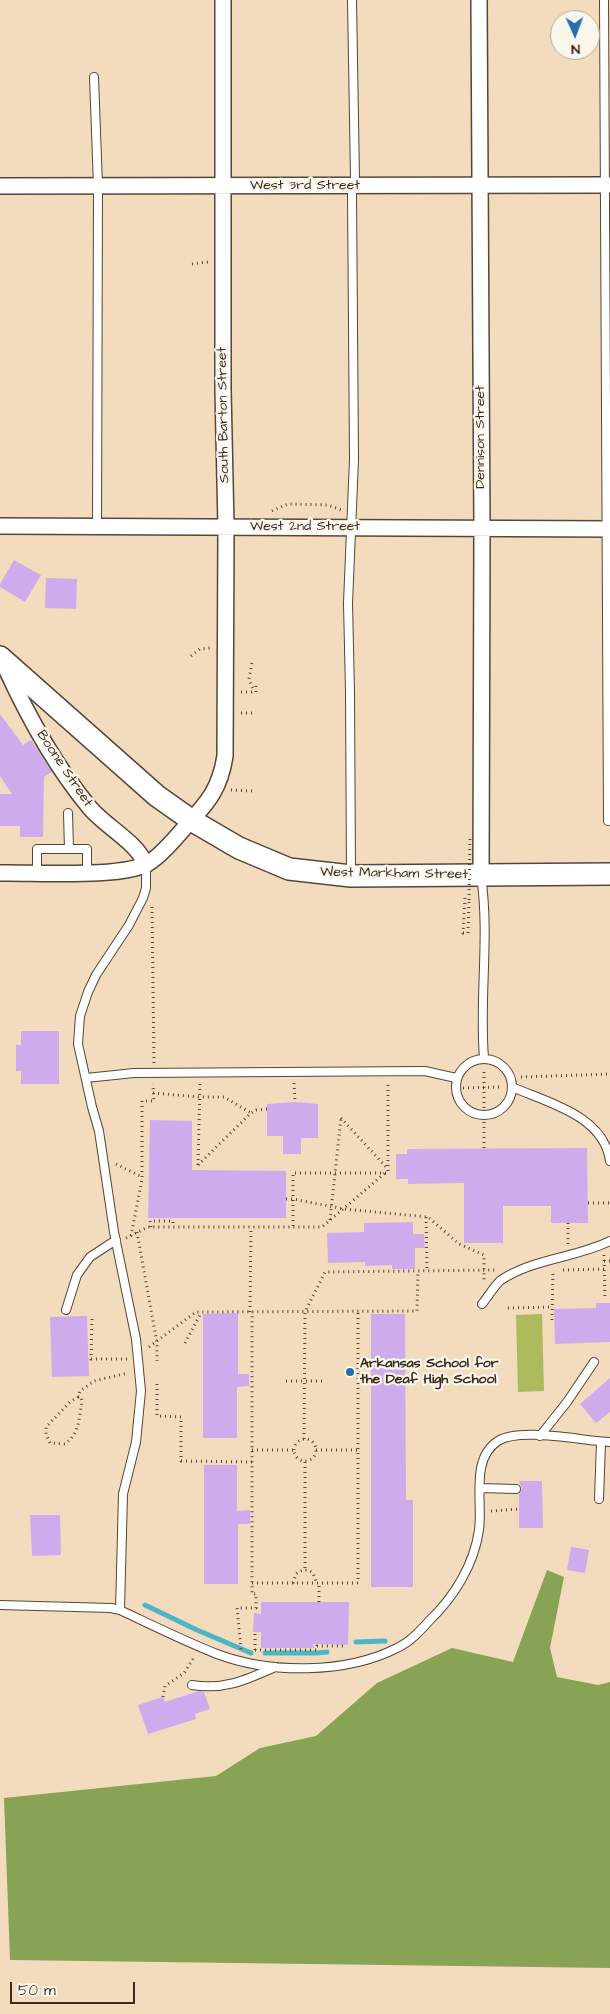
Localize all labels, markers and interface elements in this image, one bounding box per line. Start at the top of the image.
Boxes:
north arrow [550,10,600,60]
text: N [571,39,580,59]
street label: West 3rd Street [250,178,360,194]
street label: South Barton Street [214,347,234,483]
street label: Dennison Street [473,385,489,489]
street label: West 2nd Street [250,519,360,535]
street label: Boone Street [32,727,96,811]
street label: West Markham Street [320,864,468,884]
place label: Arkansas School for the Deaf High School [360,1356,498,1388]
marker: Arkansas School for the Deaf High School [344,1366,356,1378]
scale bar [12,1972,138,2004]
text: 50 m [18,1980,56,2001]

